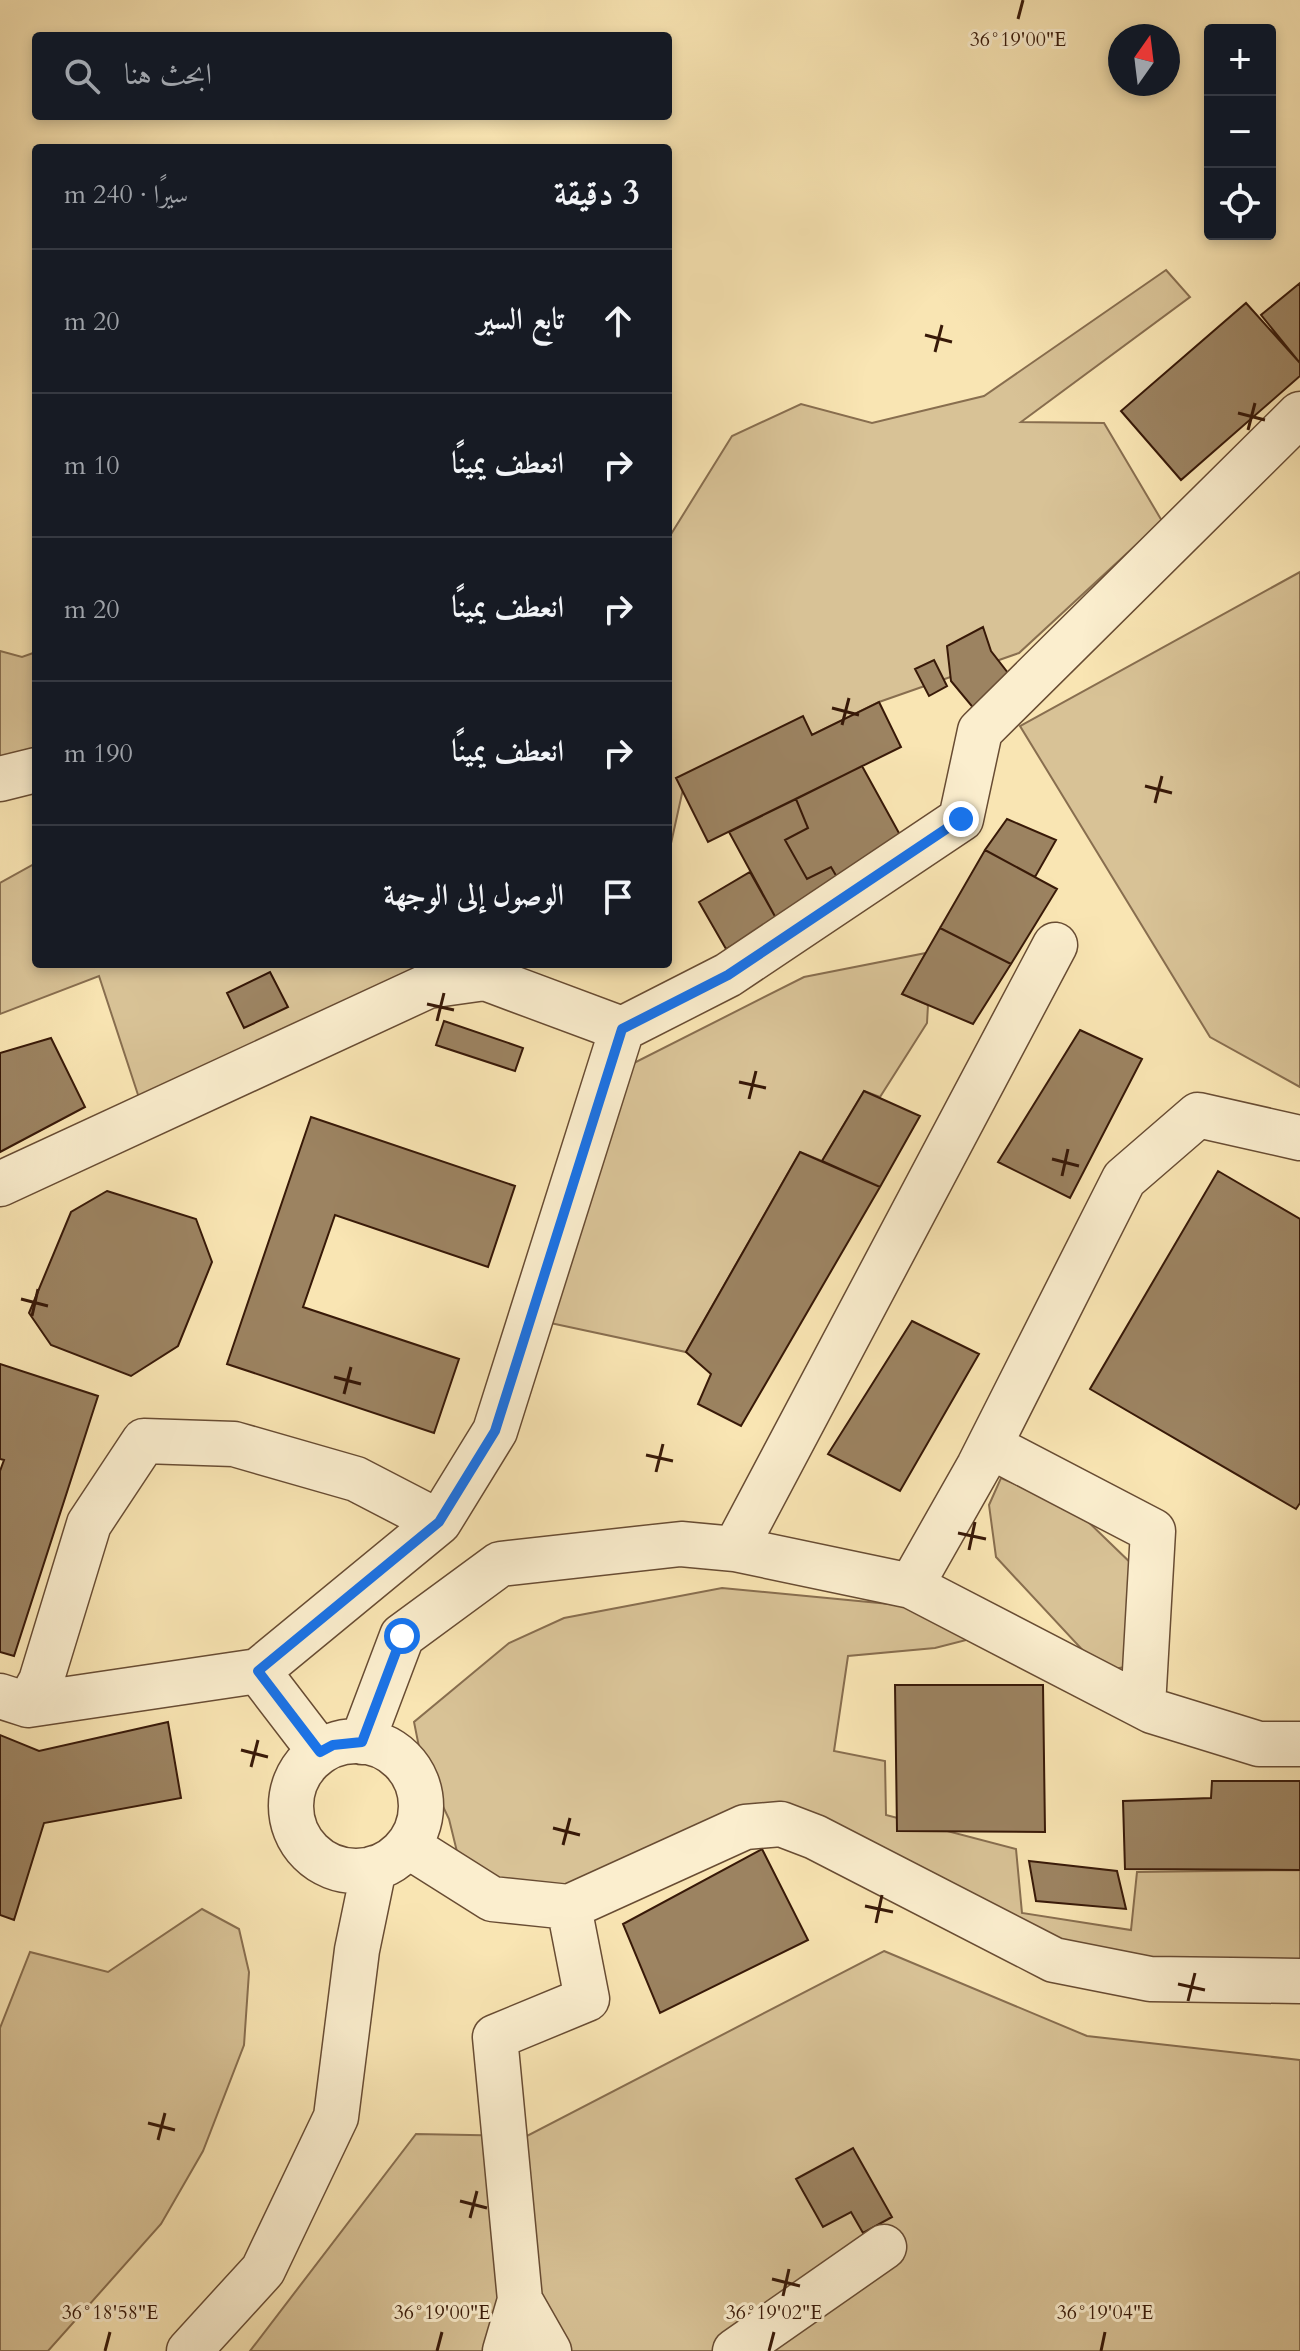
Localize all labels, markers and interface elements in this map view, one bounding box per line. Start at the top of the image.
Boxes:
north arrow [1108,24,1180,96]
map controls [1204,24,1276,240]
button: + [1204,24,1276,96]
text: 36°19'00"E [970,26,1066,53]
search box [32,32,672,120]
icon: search [60,54,104,98]
text: ابحث هنا [124,54,212,95]
button: − [1204,96,1276,168]
button: locate [1204,168,1276,240]
text: 3 دقيقة [554,170,640,216]
text: سيرًا · 240 m [64,177,188,212]
text: تابع السير [478,299,564,340]
icon: ahead [596,299,640,343]
text: 20 m [64,304,120,339]
text: انعطف يمينًا [451,443,564,484]
icon: right [596,443,640,487]
text: 10 m [64,448,120,483]
text: انعطف يمينًا [451,587,564,628]
icon: right [596,587,640,631]
text: 20 m [64,592,120,627]
text: انعطف يمينًا [451,731,564,772]
icon: right [596,731,640,775]
text: 190 m [64,736,133,771]
route end [943,801,979,837]
text: الوصول إلى الوجهة [384,875,564,916]
icon: arrive [596,875,640,919]
route start [384,1618,420,1654]
text: 36°18'58"E [62,2299,158,2326]
text: 36°19'00"E [394,2299,490,2326]
text: 36°19'02"E [726,2299,822,2326]
text: 36°19'04"E [1057,2299,1153,2326]

